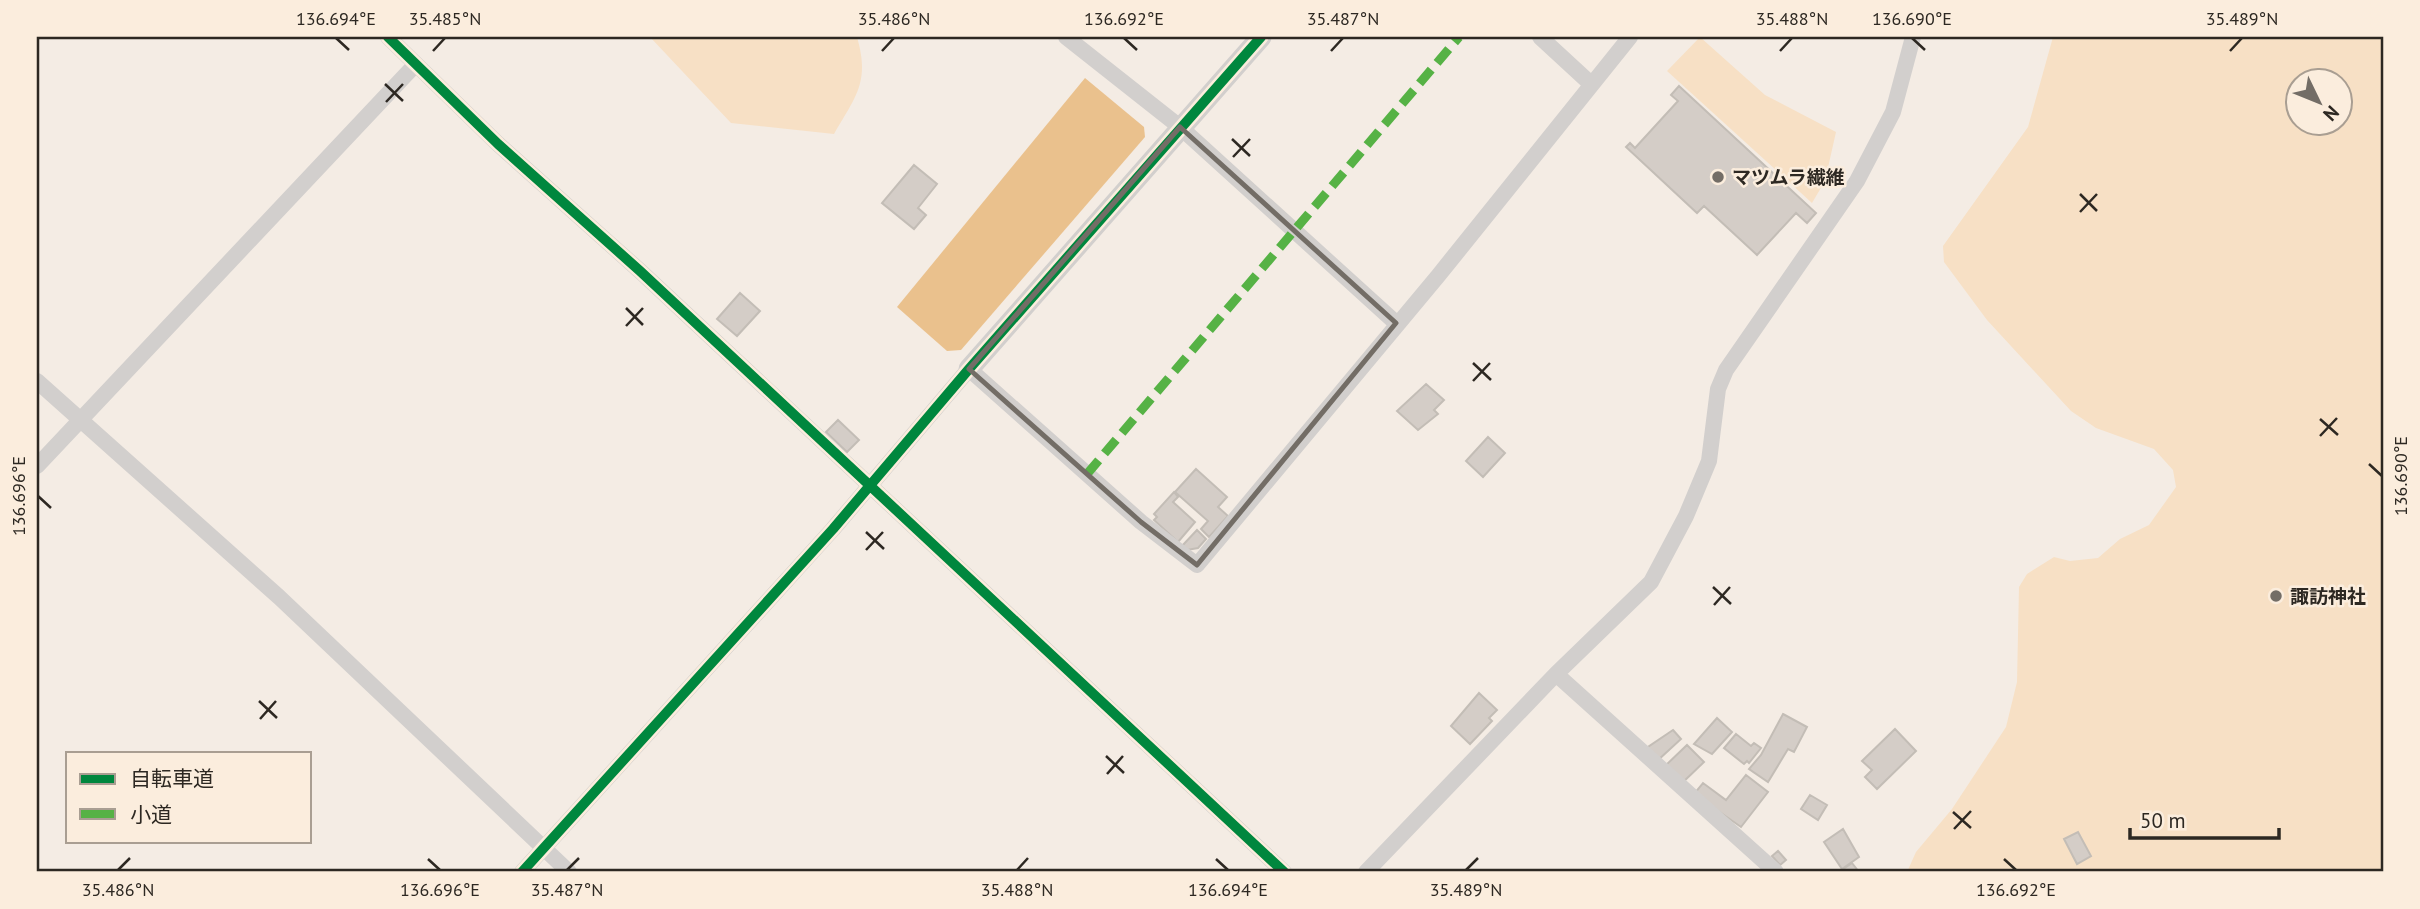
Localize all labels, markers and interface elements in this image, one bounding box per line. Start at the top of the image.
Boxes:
text: 136.694°E [296,7,376,30]
text: 35.485°N [409,7,481,30]
text: 35.486°N [858,7,930,30]
text: 136.692°E [1084,7,1164,30]
text: 35.487°N [1307,7,1379,30]
text: 35.488°N [1756,7,1828,30]
text: 136.690°E [1872,7,1952,30]
text: 35.489°N [2206,7,2278,30]
north arrow [2284,66,2354,136]
text: N [2318,101,2344,126]
place label: マツムラ繊維 [1732,165,1845,189]
marker: マツムラ繊維 [1710,169,1726,185]
text: 136.690°E [2389,436,2412,516]
text: 136.696°E [7,456,30,536]
place label: 諏訪神社 [2290,584,2366,608]
marker: 諏訪神社 [2268,588,2284,604]
legend [66,752,312,842]
text: 自転車道 [130,765,214,792]
scale bar [2130,797,2278,841]
text: 小道 [130,801,172,828]
text: 50 m [2140,807,2186,834]
text: 35.486°N [82,878,154,901]
text: 136.696°E [400,878,480,901]
text: 35.487°N [531,878,603,901]
text: 35.488°N [981,878,1053,901]
text: 136.694°E [1188,878,1268,901]
text: 35.489°N [1430,878,1502,901]
text: 136.692°E [1976,878,2056,901]

